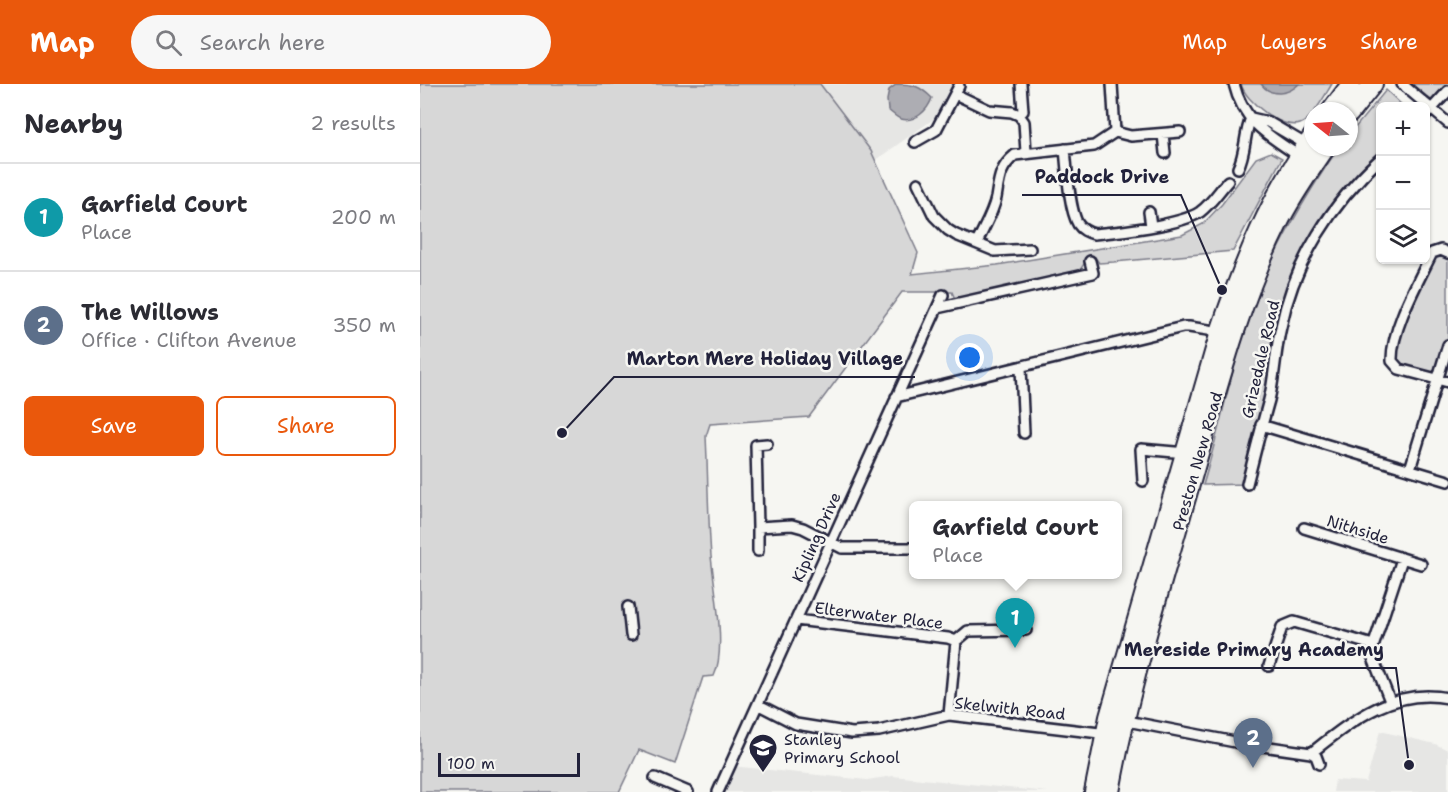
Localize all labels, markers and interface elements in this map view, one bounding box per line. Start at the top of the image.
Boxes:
search box [131,15,551,69]
text: Map [30,23,95,61]
icon: search [152,26,185,59]
text: Search here [200,28,325,57]
text: Map [1182,28,1227,56]
text: Layers [1260,28,1327,56]
text: Share [1360,28,1418,56]
north arrow [1304,102,1358,156]
map controls [1376,102,1430,264]
button: + [1376,102,1430,156]
text: Nearby [24,106,123,141]
text: 2 results [310,110,396,136]
button: − [1376,156,1430,210]
callout: Paddock Drive [1022,159,1181,195]
text: Paddock Drive [1035,165,1170,189]
text: Garfield Court [81,190,248,219]
text: 1 [39,204,48,230]
text: 200 m [331,204,396,230]
button: layers [1376,210,1430,264]
text: Place [81,219,132,245]
text: The Willows [81,298,219,327]
street label: Grizedale Road [1237,298,1284,420]
text: 2 [37,312,51,338]
text: 350 m [332,312,396,338]
text: Office · Clifton Avenue [81,327,297,353]
callout: Marton Mere Holiday Village [614,341,915,377]
your location [955,343,984,372]
text: Marton Mere Holiday Village [627,347,904,371]
street label: Preston New Road [1168,389,1227,533]
button: Save [24,396,204,456]
button: Share [216,396,396,456]
street label: Kipling Drive [787,489,846,586]
popup [909,501,1122,579]
street label: Nithside [1324,510,1392,549]
text: Garfield Court [932,513,1099,542]
text: Place [932,542,983,568]
street label: Elterwater Place [813,597,945,634]
pin: 1 [996,598,1034,648]
callout: Mereside Primary Academy [1112,632,1396,668]
text: Mereside Primary Academy [1124,638,1384,662]
street label: Skelwith Road [953,692,1066,725]
pin: 2 [1234,718,1272,768]
place label: Stanley Primary School [784,729,900,768]
school or university icon: Stanley Primary School [747,732,779,774]
scale bar [438,750,580,778]
text: 100 m [447,753,495,774]

